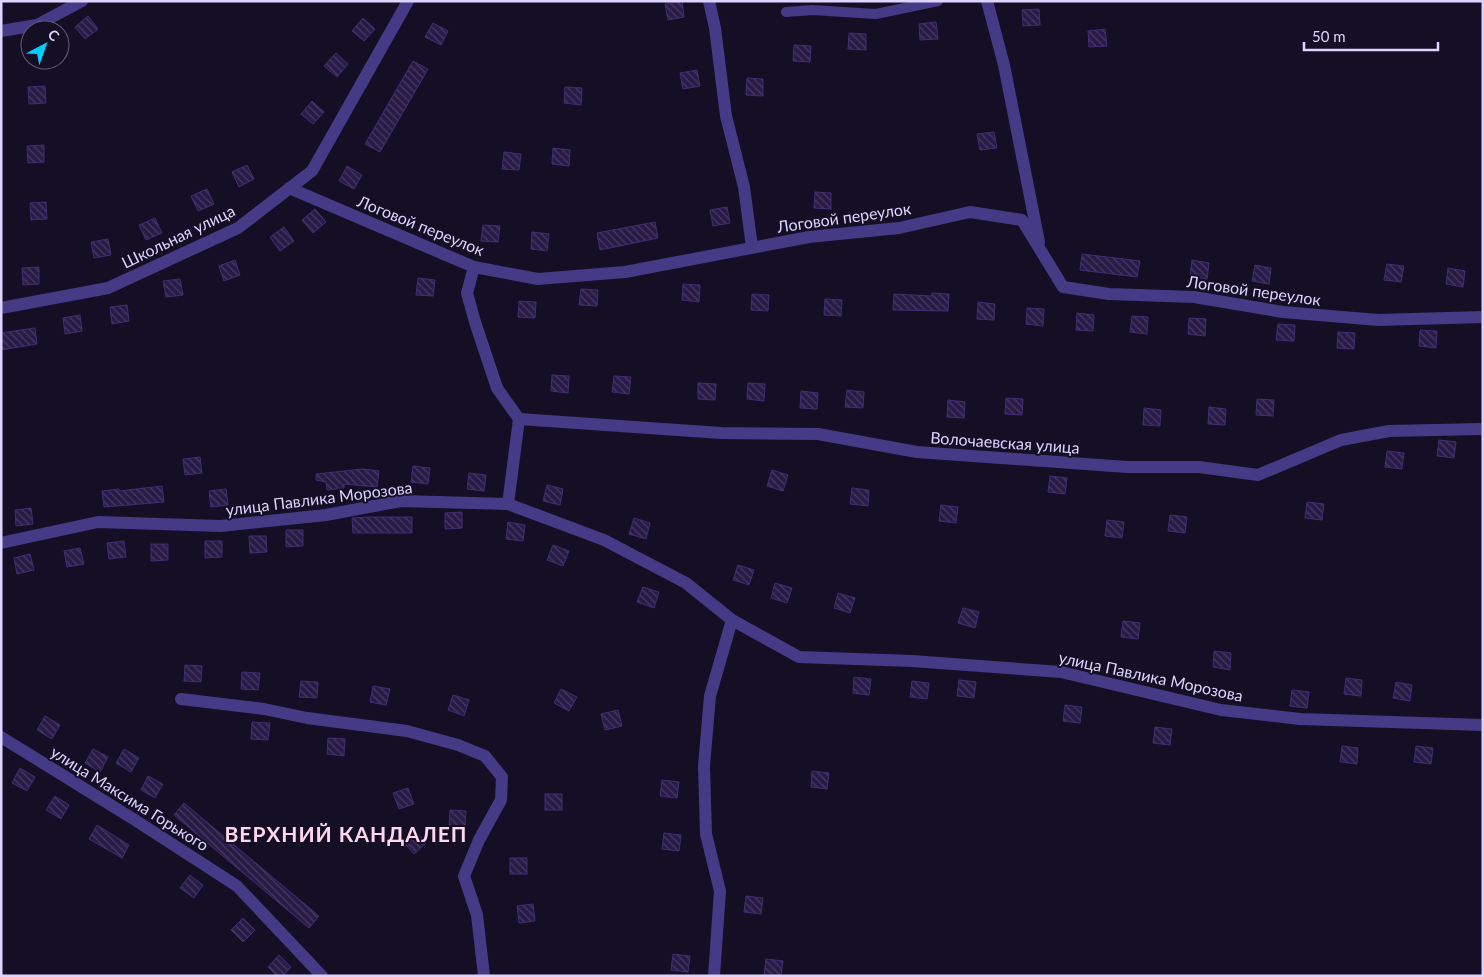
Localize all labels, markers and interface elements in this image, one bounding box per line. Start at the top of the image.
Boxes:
north arrow [20,20,70,70]
scale bar [1304,20,1438,52]
text: С [45,25,63,45]
text: 50 m [1312,27,1346,45]
street label: Логовой переулок [354,191,488,259]
street label: Логовой переулок [775,198,913,236]
street label: Школьная улица [118,200,238,272]
street label: Логовой переулок [1185,271,1323,309]
street label: Волочаевская улица [930,427,1080,457]
street label: улица Павлика Морозова [225,477,413,519]
street label: улица Павлика Морозова [1057,647,1245,705]
street label: улица Максима Горького [48,742,212,854]
district label: ВЕРХНИЙ КАНДАЛЕП [224,821,468,846]

